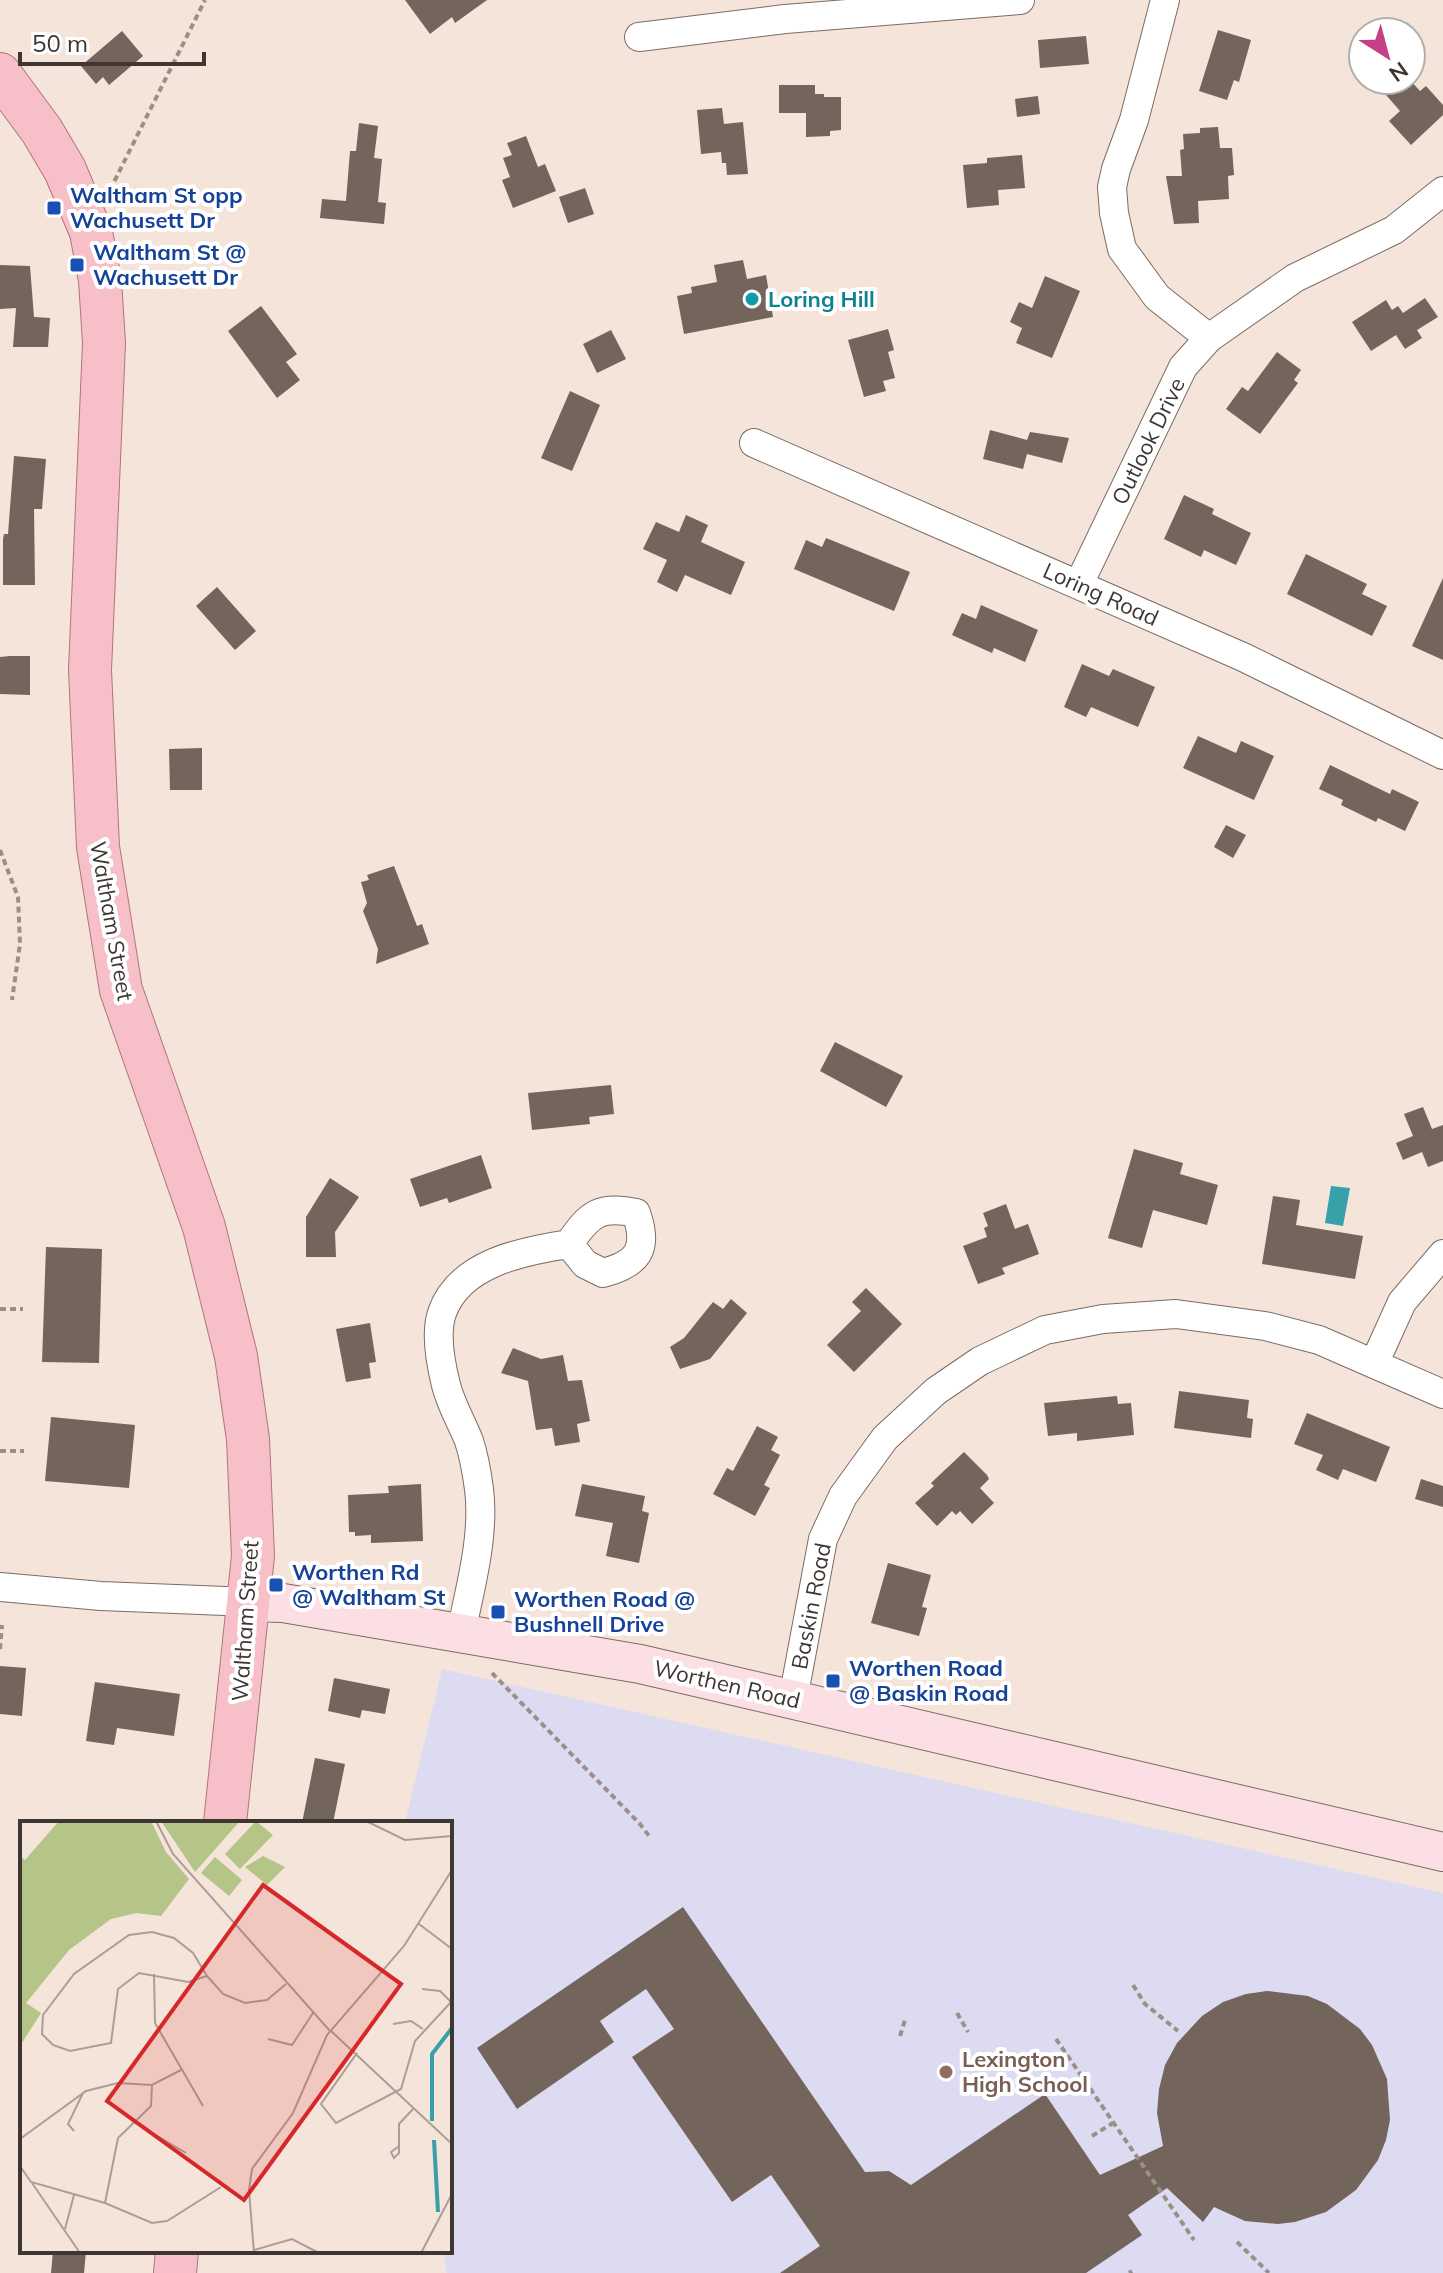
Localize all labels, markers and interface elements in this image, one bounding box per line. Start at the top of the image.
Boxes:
scale bar [20,16,204,66]
north arrow [1347,16,1427,96]
text: 50 m [32,28,88,58]
text: N [1384,56,1414,88]
place label: Waltham St opp Wachusett Dr [70,181,243,234]
marker: Waltham St opp Wachusett Dr [45,199,63,217]
place label: Waltham St @ Wachusett Dr [93,238,246,291]
marker: Waltham St @ Wachusett Dr [68,256,86,274]
place label: Loring Hill [768,285,875,313]
marker: Loring Hill [743,290,761,308]
street label: Outlook Drive [1105,373,1191,509]
street label: Loring Road [1039,556,1163,632]
street label: Waltham Street [84,839,140,1003]
street label: Waltham Street [225,1539,265,1702]
street label: Baskin Road [785,1540,837,1672]
place label: Worthen Rd @ Waltham St [292,1558,445,1611]
marker: Worthen Rd @ Waltham St [267,1576,285,1594]
place label: Worthen Road @ Bushnell Drive [514,1585,695,1638]
marker: Worthen Road @ Bushnell Drive [489,1603,507,1621]
street label: Worthen Road [651,1654,803,1714]
place label: Worthen Road @ Baskin Road [849,1654,1009,1707]
marker: Worthen Road @ Baskin Road [824,1672,842,1690]
inset map [20,1821,452,2253]
place label: Lexington High School [962,2045,1088,2098]
marker: Lexington High School [937,2063,955,2081]

